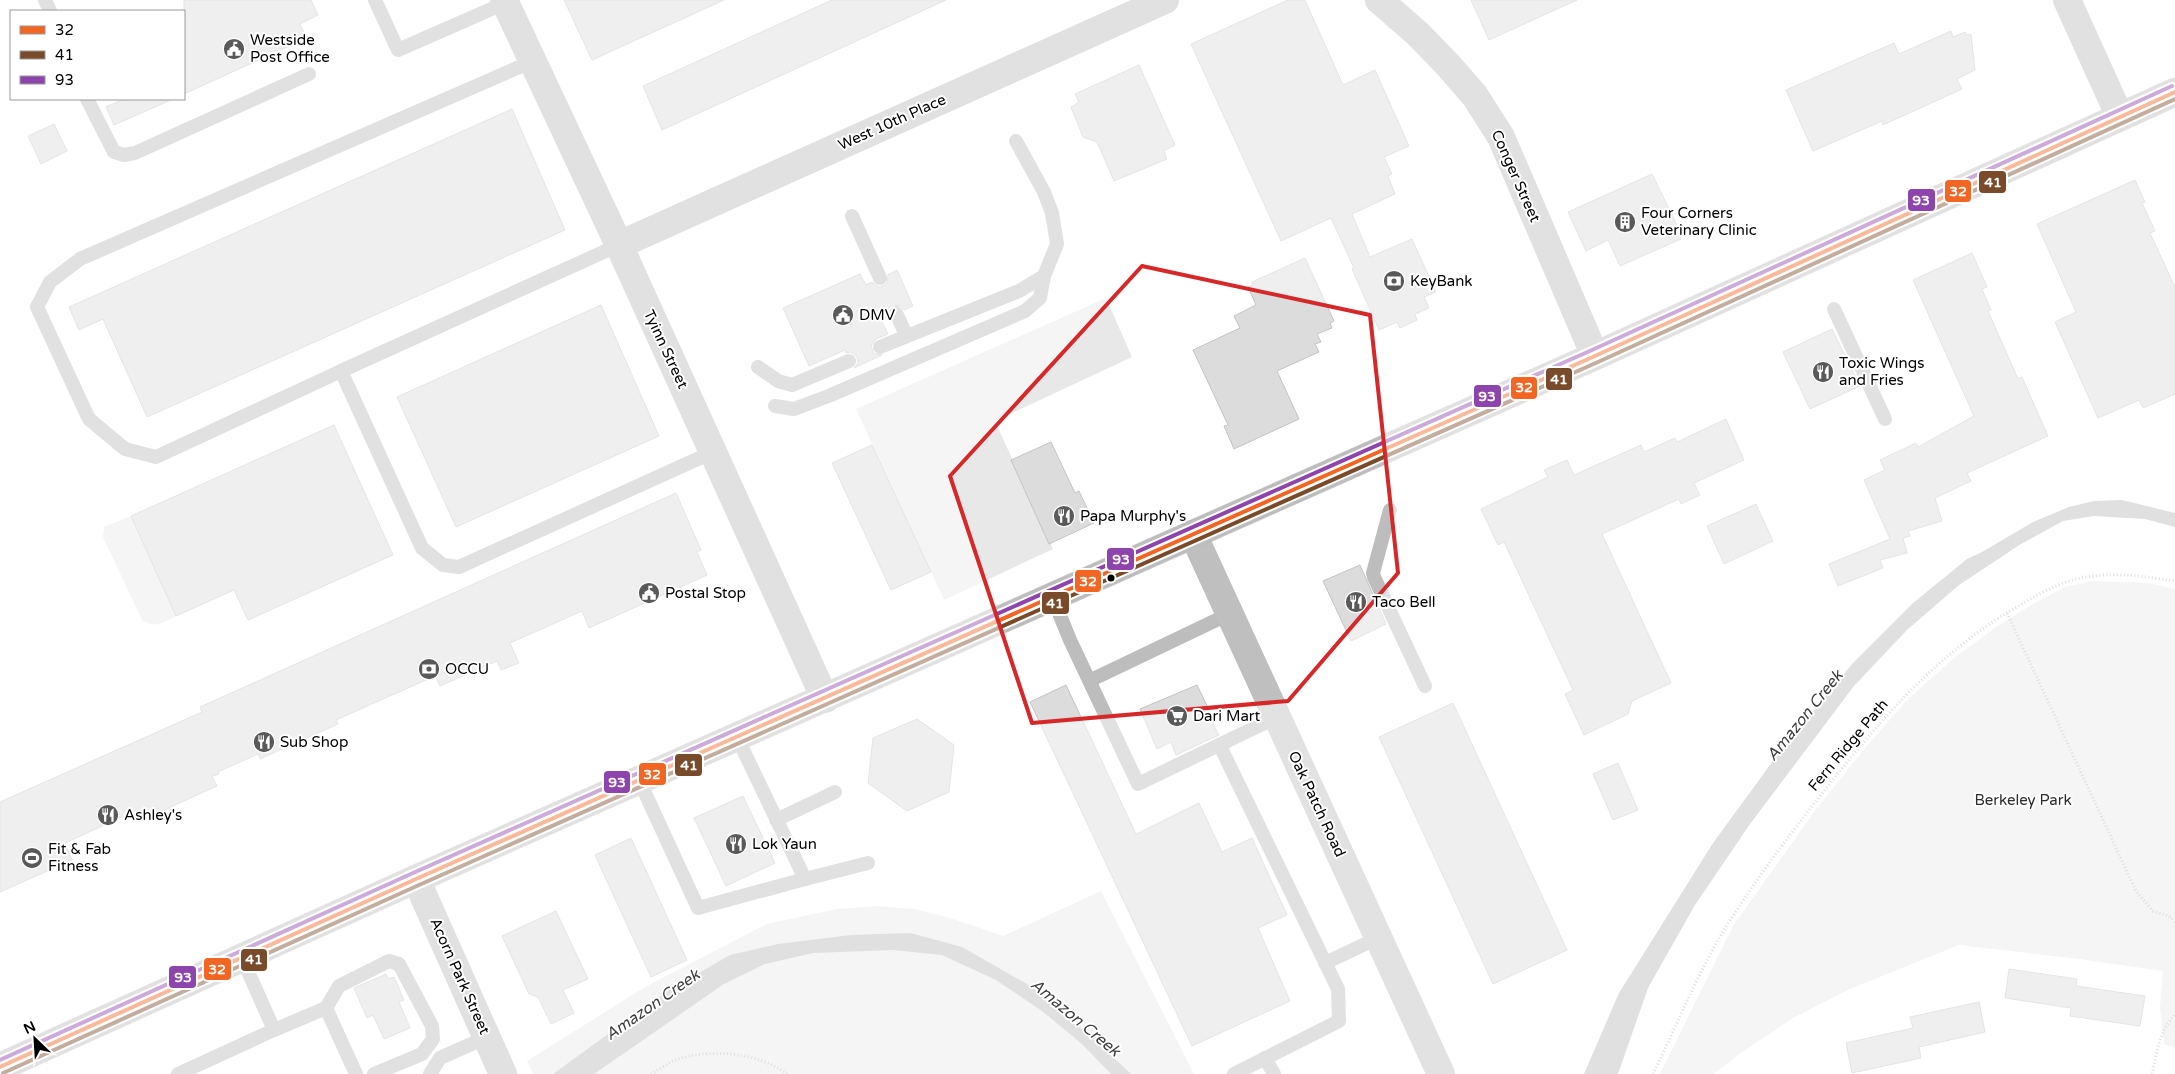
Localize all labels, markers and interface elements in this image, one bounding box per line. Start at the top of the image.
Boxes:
legend [10,10,185,100]
text: 32 [55,21,74,39]
place label: Westside Post Office [250,31,330,66]
public building icon: Westside Post Office [222,37,246,61]
text: 41 [55,46,74,64]
text: 93 [55,71,74,89]
street label: West 10th Place [835,90,949,154]
street label: Conger Street [1488,127,1544,225]
line badge: 41 [1978,170,2007,194]
text: 41 [1984,174,2002,191]
line badge: 32 [1944,179,1972,203]
text: 32 [1949,183,1967,200]
line badge: 93 [1907,188,1936,212]
text: 93 [1912,192,1930,209]
place label: Four Corners Veterinary Clinic [1641,204,1757,239]
building icon: Four Corners Veterinary Clinic [1613,210,1637,234]
bank icon: KeyBank [1382,269,1406,293]
place label: KeyBank [1410,272,1473,290]
public building icon: DMV [831,303,855,327]
place label: DMV [859,306,896,324]
street label: Tyinn Street [640,307,692,392]
place label: Toxic Wings and Fries [1839,354,1924,389]
restaurant icon: Toxic Wings and Fries [1811,360,1835,384]
line badge: 41 [1545,367,1573,391]
text: 41 [1550,371,1568,388]
line badge: 32 [1510,376,1538,400]
text: 32 [1515,379,1533,396]
line badge: 93 [1473,384,1502,408]
text: 93 [1478,388,1496,405]
restaurant icon: Papa Murphy's [1052,504,1076,528]
place label: Papa Murphy's [1080,507,1186,525]
line badge: 93 [1106,547,1135,571]
text: 93 [1112,551,1130,568]
line badge: 32 [1074,569,1102,593]
text: 32 [1079,573,1097,590]
unlabelled marker [1106,573,1116,583]
public building icon: Postal Stop [637,581,661,605]
place label: Postal Stop [665,584,746,602]
restaurant icon: Taco Bell [1344,590,1368,614]
line badge: 41 [1041,591,1070,615]
place label: Taco Bell [1372,593,1436,611]
text: 41 [1046,595,1064,612]
bank icon: OCCU [417,657,441,681]
place label: OCCU [445,660,489,678]
water label: Amazon Creek [1762,665,1848,765]
street label: Fern Ridge Path [1804,695,1892,795]
supermarket icon: Dari Mart [1165,704,1189,728]
place label: Dari Mart [1193,707,1261,725]
restaurant icon: Sub Shop [252,730,276,754]
place label: Sub Shop [280,733,348,751]
street label: Oak Patch Road [1285,748,1349,860]
line badge: 41 [674,753,703,777]
text: 41 [680,757,698,774]
line badge: 32 [638,762,667,786]
text: 32 [643,766,661,783]
line badge: 93 [603,770,631,794]
text: 93 [608,774,626,791]
park label: Berkeley Park [1974,791,2072,809]
restaurant icon: Ashley's [96,803,120,827]
place label: Ashley's [124,806,182,824]
restaurant icon: Lok Yaun [724,832,748,856]
place label: Lok Yaun [752,835,817,853]
place label: Fit & Fab Fitness [48,840,111,875]
sports icon: Fit & Fab Fitness [20,846,44,870]
street label: Acorn Park Street [426,915,494,1037]
line badge: 41 [240,948,268,972]
text: 41 [245,951,263,968]
line badge: 32 [203,957,232,981]
text: 32 [208,961,226,978]
water label: Amazon Creek [601,964,705,1045]
line badge: 93 [168,965,197,989]
text: 93 [174,969,192,986]
water label: Amazon Creek [1026,974,1125,1062]
north arrow [10,1014,60,1064]
text: N [21,1018,38,1038]

